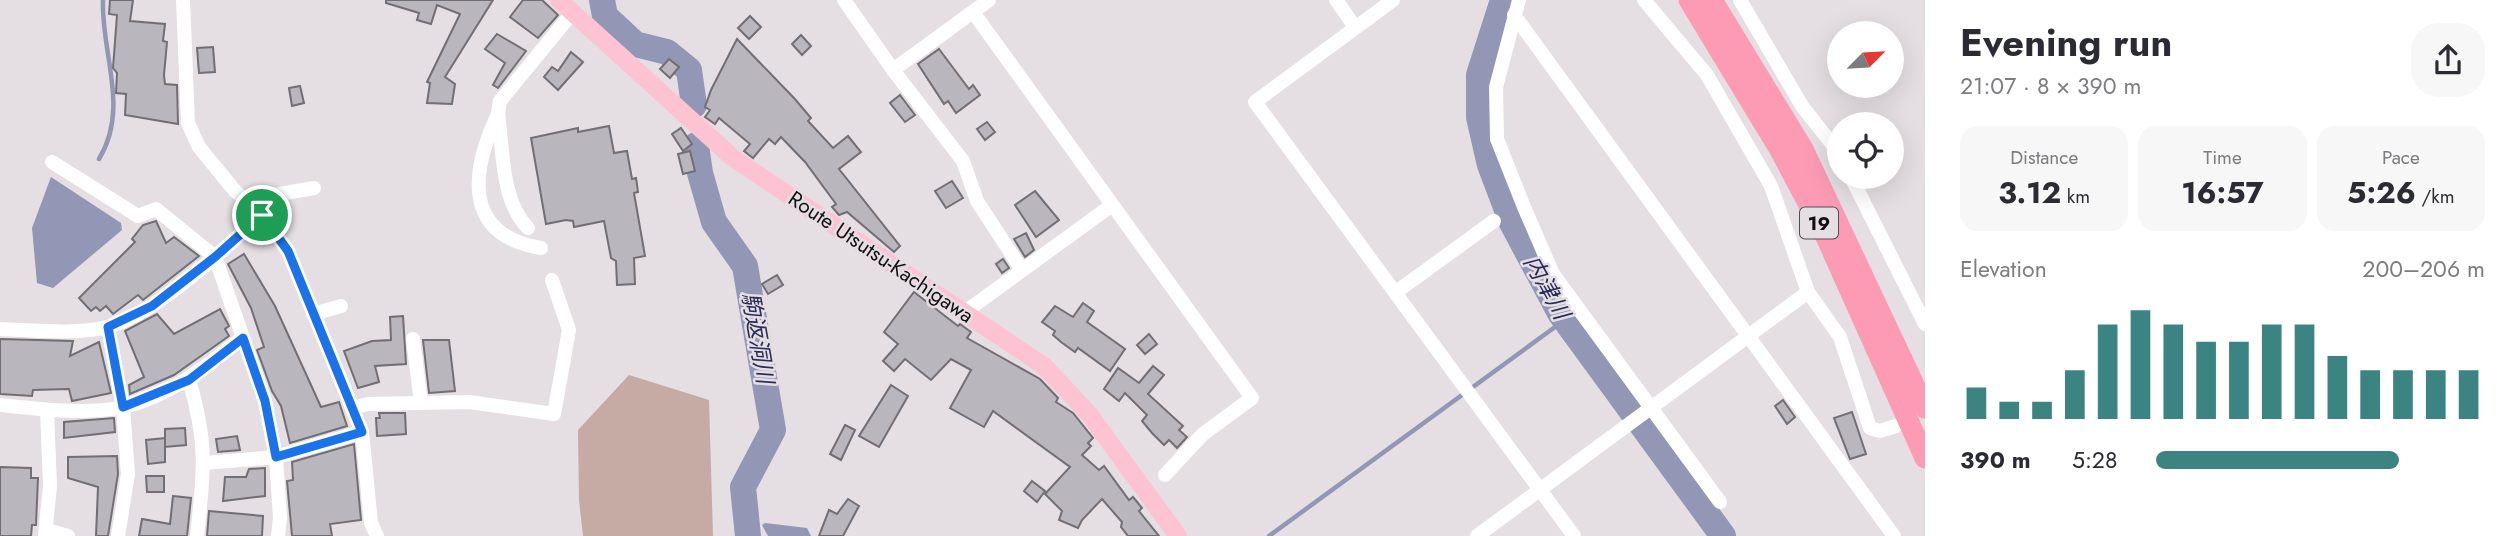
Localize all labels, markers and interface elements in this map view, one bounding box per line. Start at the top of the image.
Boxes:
text: Evening run [1960,15,2172,70]
north arrow [1827,21,1904,98]
map controls [1827,21,1904,189]
button: share [2411,23,2485,97]
text: 21:07 · 8 × 390 m [1960,69,2141,103]
button: locate [1827,112,1904,189]
text: Distance [2010,144,2078,171]
text: Time [2203,144,2242,171]
text: Pace [2382,144,2420,171]
text: 3.12 [1998,171,2061,214]
text: 16:57 [2181,171,2264,214]
text: 5:26 [2347,171,2416,214]
text: km [2061,183,2090,210]
text: /km [2416,183,2455,210]
street label: Route Utsutsu-Kachigawa [782,184,980,330]
pin [232,185,292,245]
icon: arrive [243,196,281,234]
road number: 19 [1800,208,1838,238]
water label: 内津川 [1515,249,1580,328]
text: Elevation [1960,252,2047,286]
text: 200–206 m [2362,252,2485,286]
water label: 駒返洞川 [733,290,783,389]
text: 390 m [1960,443,2031,477]
text: 5:28 [2072,443,2118,477]

